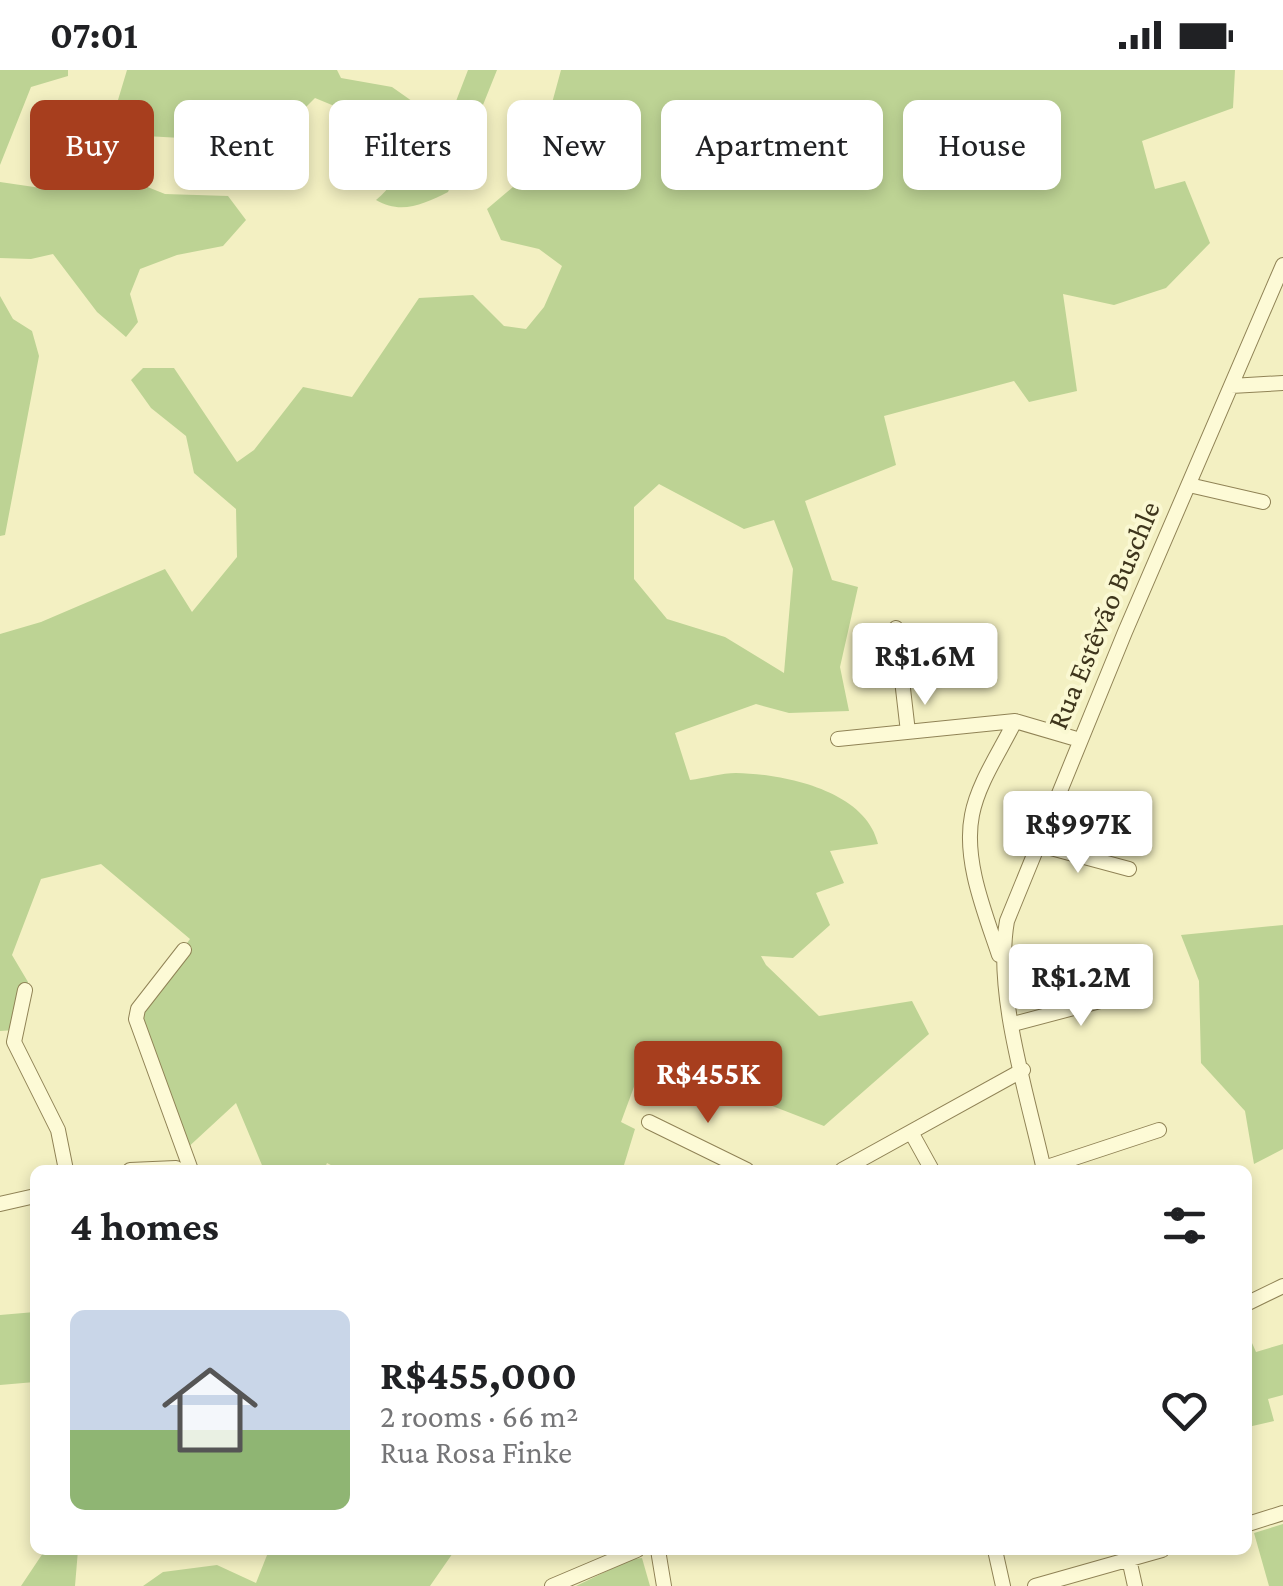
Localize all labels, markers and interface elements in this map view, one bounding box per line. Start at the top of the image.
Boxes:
text: 07:01 [50,14,138,56]
chip: Buy [30,100,154,190]
chip: Rent [174,100,309,190]
chip: Filters [329,100,487,190]
chip: New [507,100,641,190]
chip: Apartment [661,100,883,190]
chip: House [903,100,1061,190]
street label: Rua Estêvão Buschle [1040,496,1166,734]
pin: R$1.6M [844,623,1006,708]
text: R$1.6M [874,637,976,673]
pin: R$997K [997,791,1159,876]
text: R$997K [1025,805,1131,841]
pin: R$1.2M [1000,944,1162,1029]
text: R$1.2M [1031,958,1131,994]
pin: R$455K [627,1041,789,1126]
text: R$455K [656,1055,760,1091]
icon: filters [1157,1198,1212,1253]
text: 4 homes [70,1202,219,1249]
icon: home [150,1350,270,1470]
text: R$455,000 [380,1351,577,1398]
icon: heart [1157,1383,1212,1438]
text: 2 rooms · 66 m² [380,1398,578,1434]
text: Rua Rosa Finke [380,1434,572,1470]

